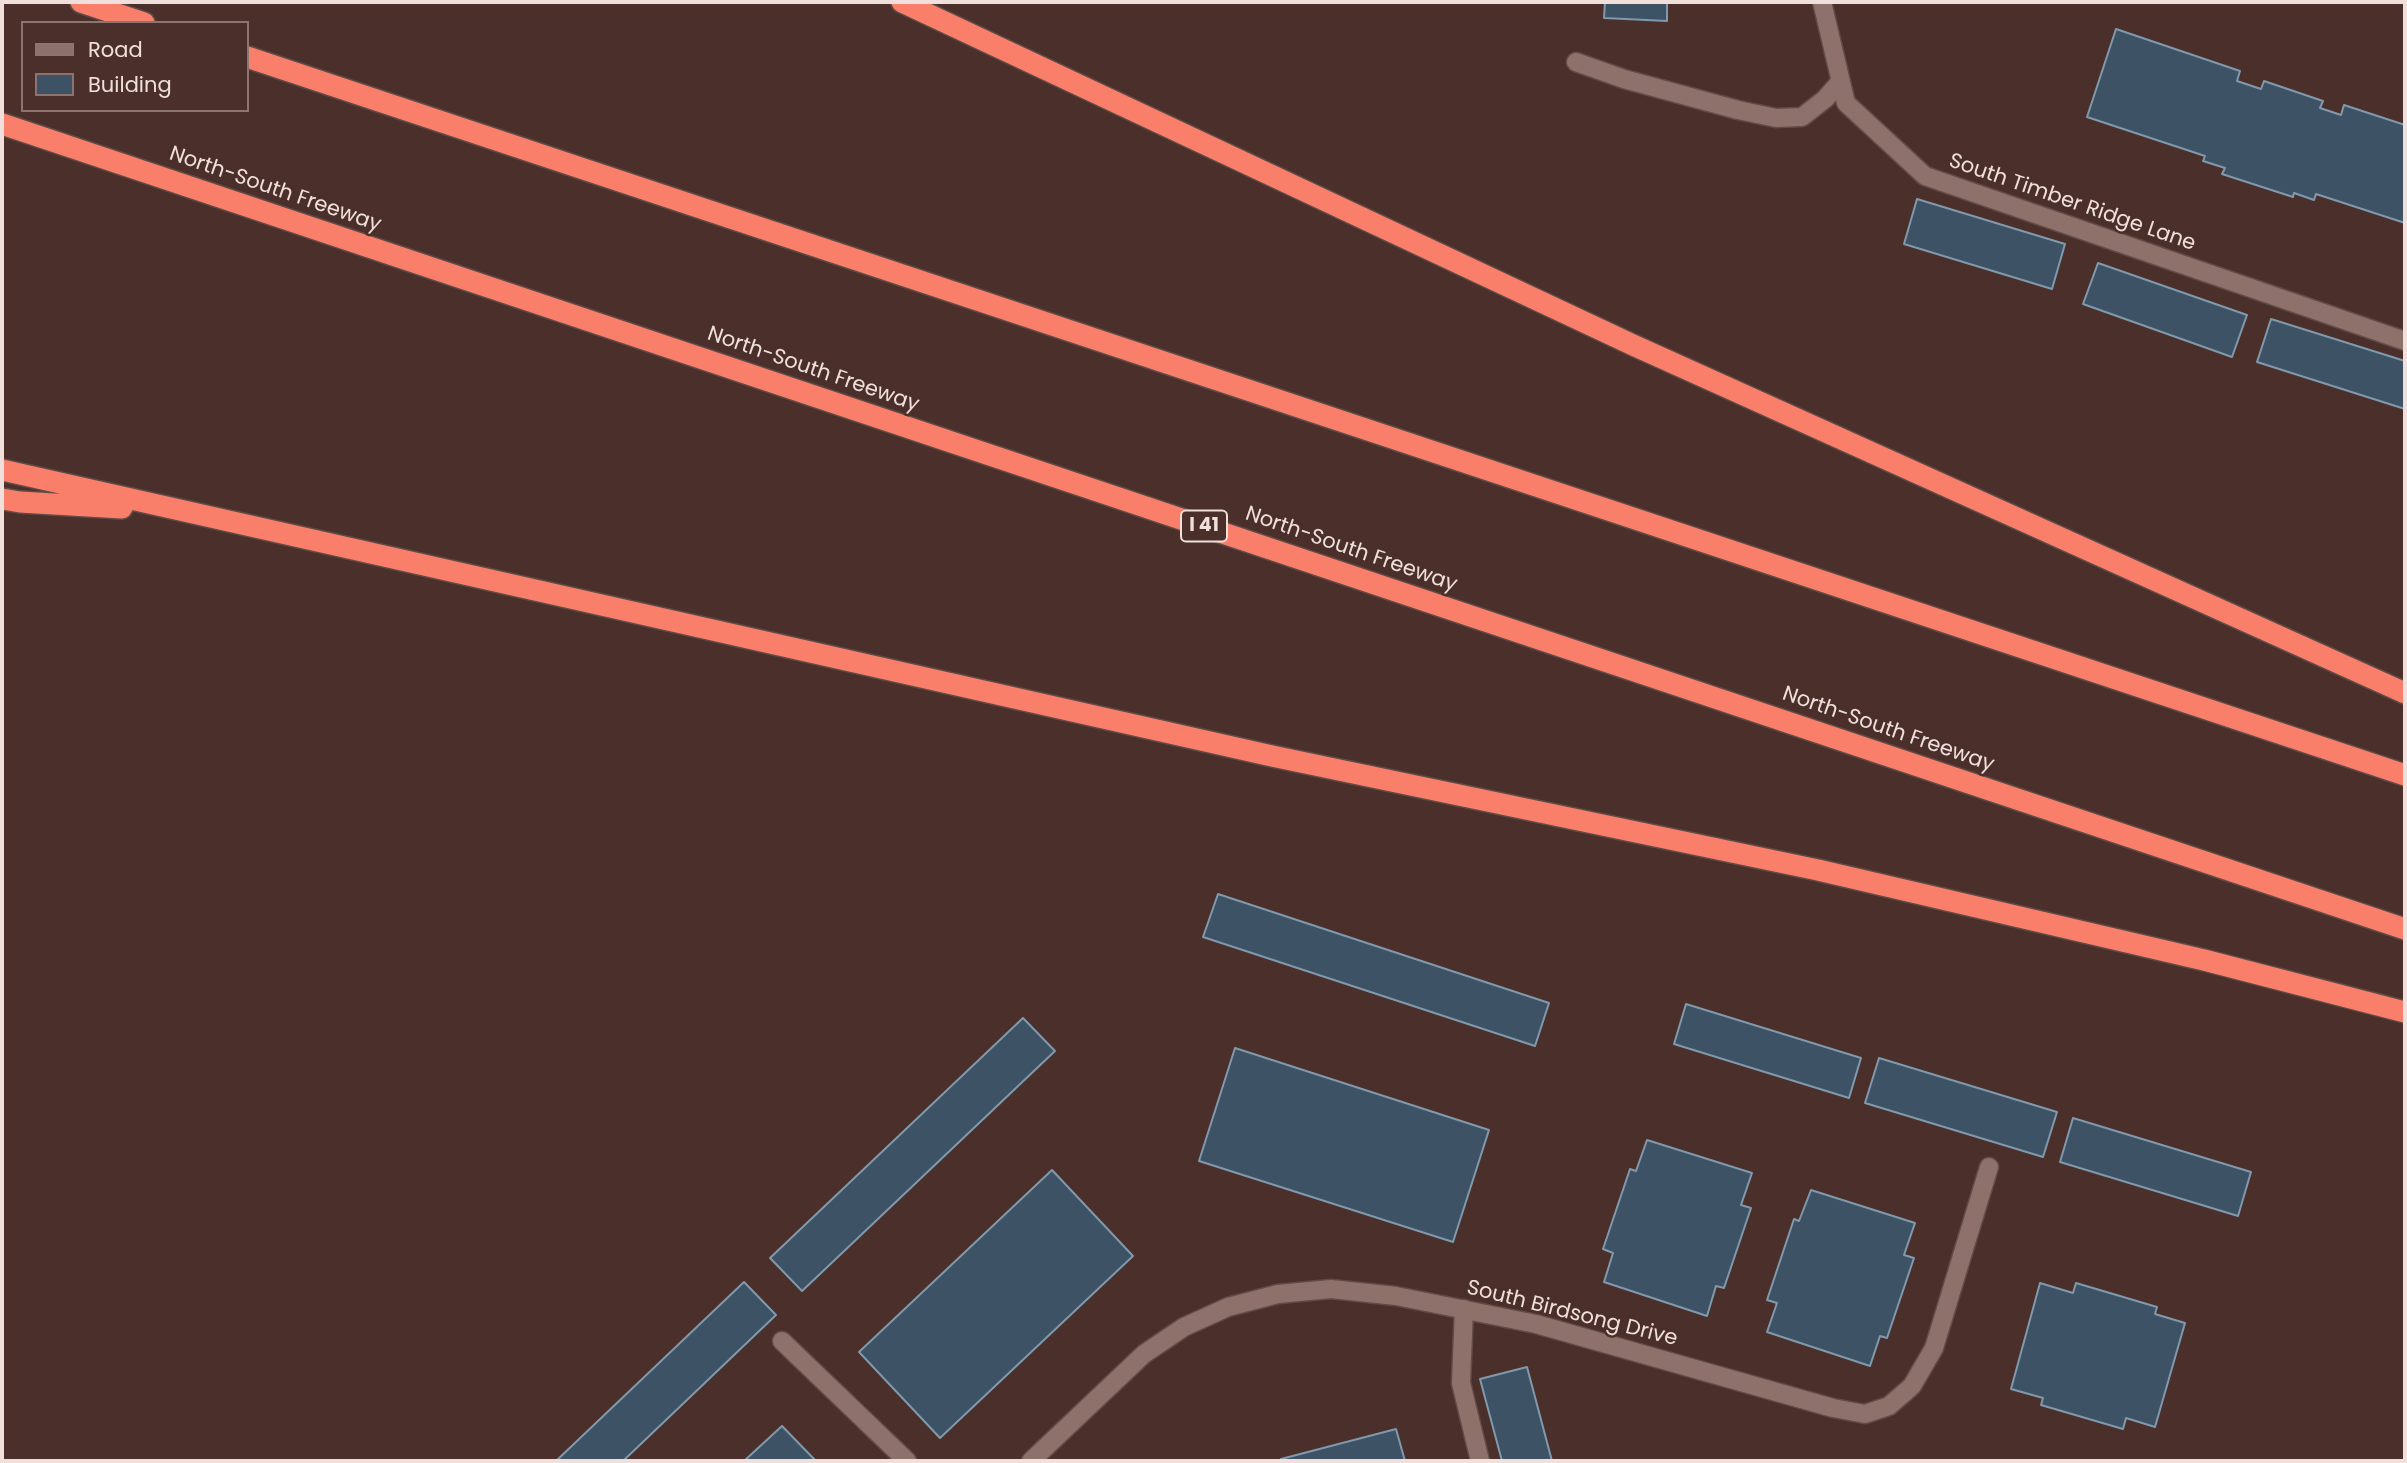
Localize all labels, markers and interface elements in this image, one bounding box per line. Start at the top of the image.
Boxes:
legend [21,21,248,112]
text: Road [88,35,143,64]
text: Building [88,70,172,99]
street label: North-South Freeway [166,142,384,238]
street label: South Timber Ridge Lane [1945,149,2199,257]
street label: North-South Freeway [704,322,922,418]
street label: North-South Freeway [1242,502,1460,598]
road number: I 41 [1181,510,1227,541]
street label: North-South Freeway [1779,682,1997,778]
street label: South Birdsong Drive [1464,1276,1680,1352]

